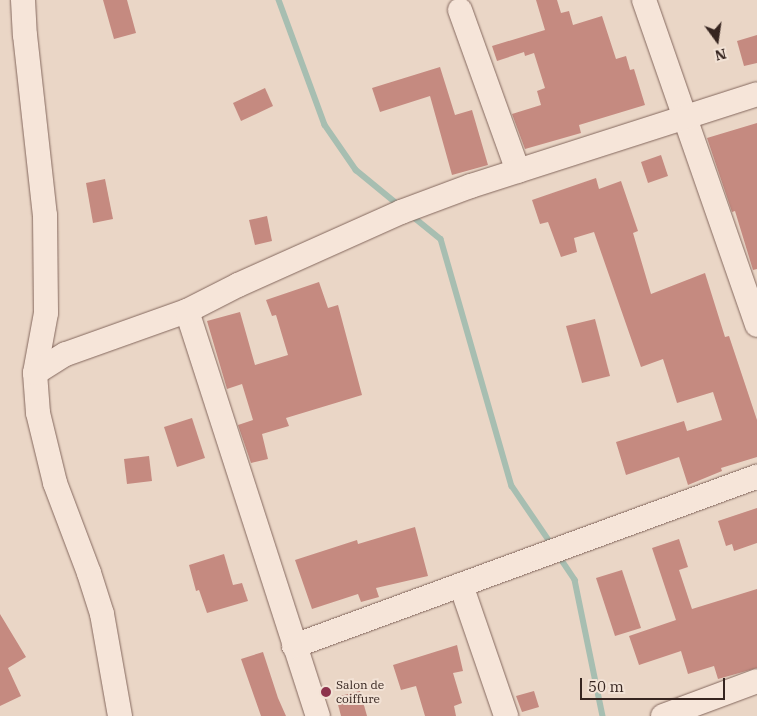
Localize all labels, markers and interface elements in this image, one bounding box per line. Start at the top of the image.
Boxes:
north arrow [692,15,742,65]
text: N [713,44,728,65]
scale bar [582,668,727,700]
text: 50 m [588,677,624,696]
place label: Salon de coiffure [336,678,384,706]
marker: Salon de coiffure [320,686,332,698]

